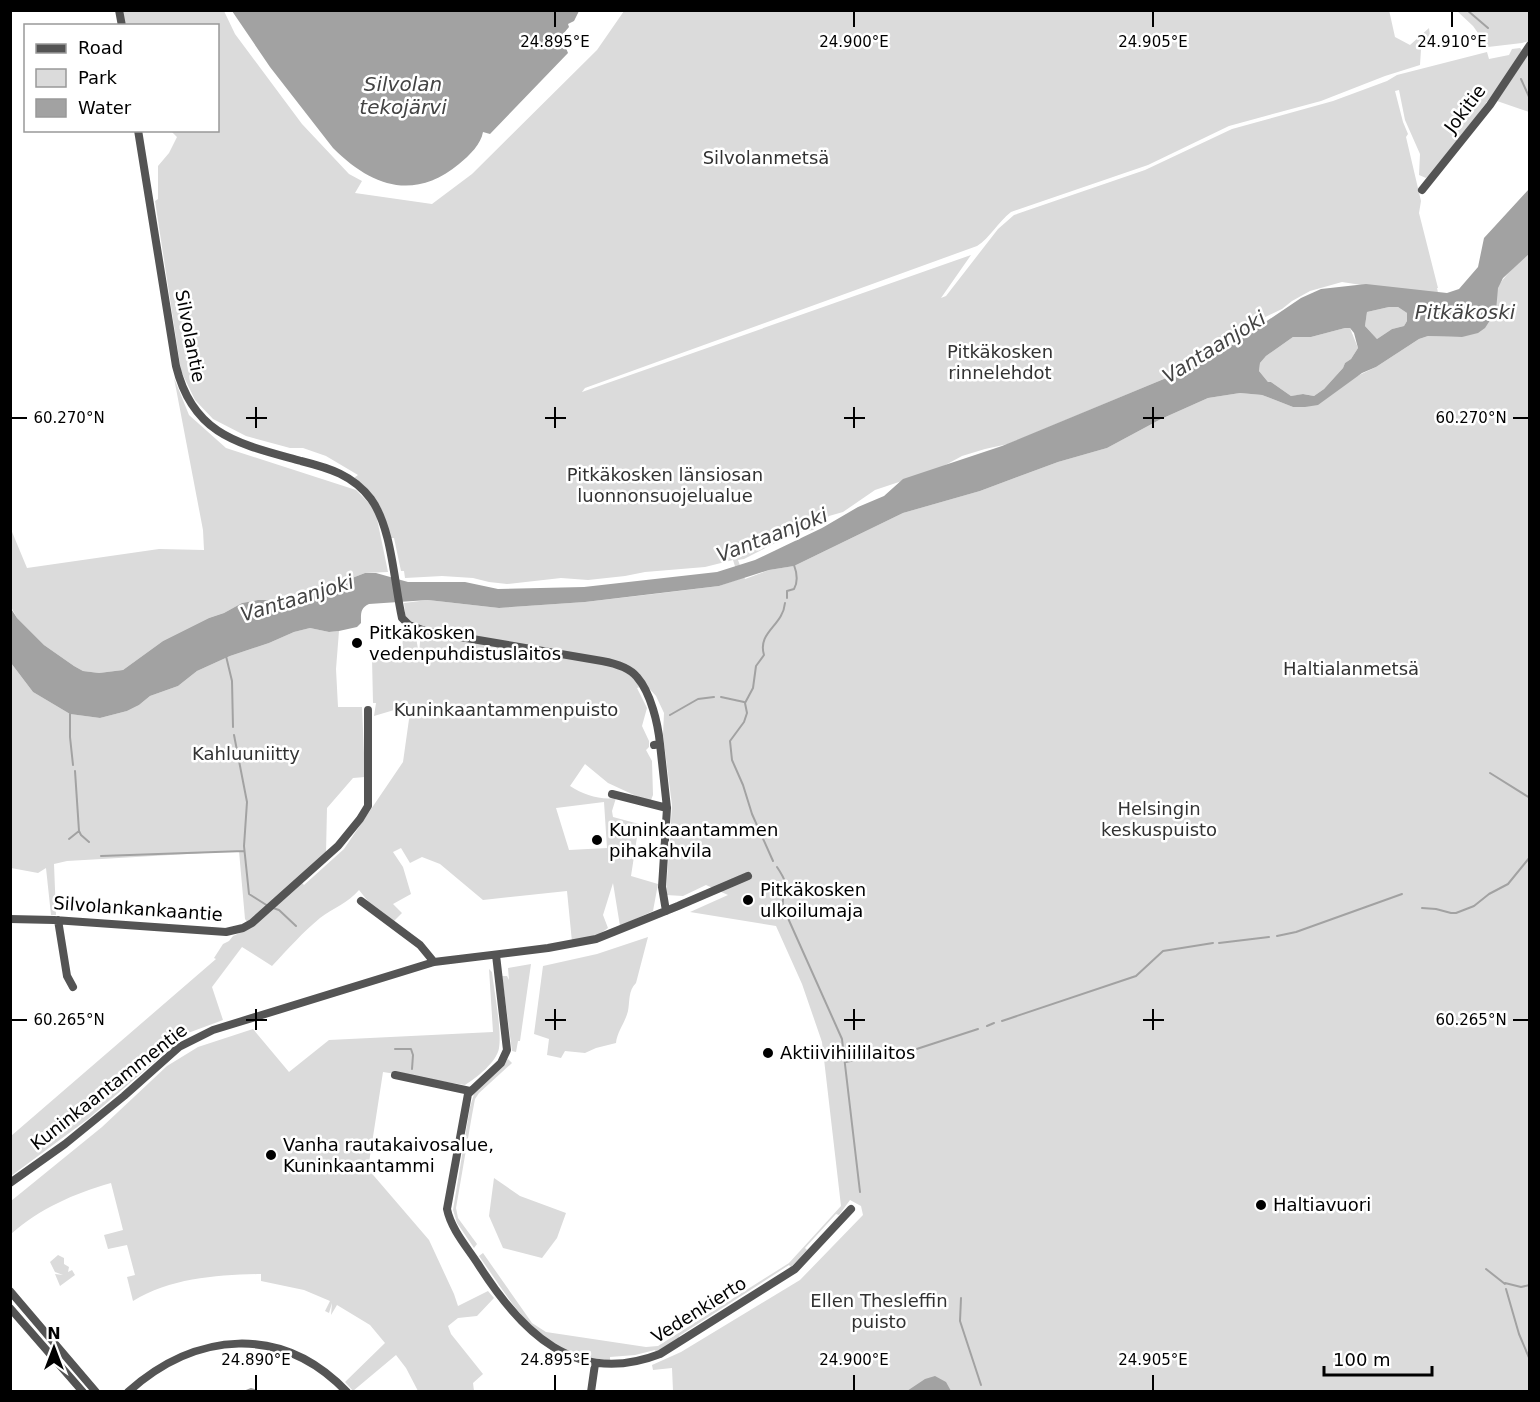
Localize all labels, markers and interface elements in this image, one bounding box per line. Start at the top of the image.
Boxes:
legend [24,24,219,132]
text: 24.895°E [520,33,590,51]
text: 24.900°E [819,33,889,51]
text: 24.905°E [1118,33,1188,51]
text: 24.910°E [1417,33,1487,51]
text: Road [78,37,123,58]
text: Park [78,67,117,88]
water label: Silvolan tekojärvi [359,72,447,119]
street label: Jokitie [1439,80,1490,138]
text: Water [78,97,132,118]
park label: Silvolanmetsä [703,147,829,168]
street label: Silvolantie [171,288,210,384]
water label: Pitkäkoski [1415,300,1516,324]
water label: Vantaanjoki [1158,306,1270,388]
park label: Pitkäkosken rinnelehdot [947,341,1053,383]
text: 60.270°N [33,409,105,427]
text: 60.270°N [1435,409,1507,427]
park label: Pitkäkosken länsiosan luonnonsuojelualue [567,464,763,506]
water label: Vantaanjoki [713,503,831,567]
water label: Vantaanjoki [237,569,357,627]
place label: Pitkäkosken vedenpuhdistuslaitos [369,622,561,664]
marker: Pitkäkosken vedenpuhdistuslaitos [350,636,364,650]
park label: Haltialanmetsä [1283,658,1419,679]
park label: Kuninkaantammenpuisto [394,699,618,720]
park label: Kahluuniitty [192,743,300,764]
park label: Helsingin keskuspuisto [1101,798,1217,840]
place label: Kuninkaantammen pihakahvila [609,819,778,861]
marker: Kuninkaantammen pihakahvila [590,833,604,847]
place label: Pitkäkosken ulkoilumaja [760,879,866,921]
street label: Silvolankankaantie [53,892,223,925]
marker: Pitkäkosken ulkoilumaja [741,893,755,907]
text: 60.265°N [33,1011,105,1029]
text: 60.265°N [1435,1011,1507,1029]
street label: Kuninkaantammentie [26,1019,191,1154]
place label: Aktiivihiililaitos [780,1042,915,1063]
marker: Aktiivihiililaitos [761,1046,775,1060]
place label: Vanha rautakaivosalue, Kuninkaantammi [283,1134,494,1176]
marker: Vanha rautakaivosalue, Kuninkaantammi [264,1148,278,1162]
place label: Haltiavuori [1273,1194,1371,1215]
marker: Haltiavuori [1254,1198,1268,1212]
street label: Vedenkierto [647,1272,750,1347]
park label: Ellen Thesleffin puisto [810,1290,948,1332]
north arrow [24,1318,84,1378]
text: N [47,1324,61,1343]
scale bar [1324,1339,1432,1377]
text: 100 m [1333,1349,1391,1370]
text: 24.890°E [221,1351,291,1369]
text: 24.895°E [520,1351,590,1369]
text: 24.900°E [819,1351,889,1369]
text: 24.905°E [1118,1351,1188,1369]

